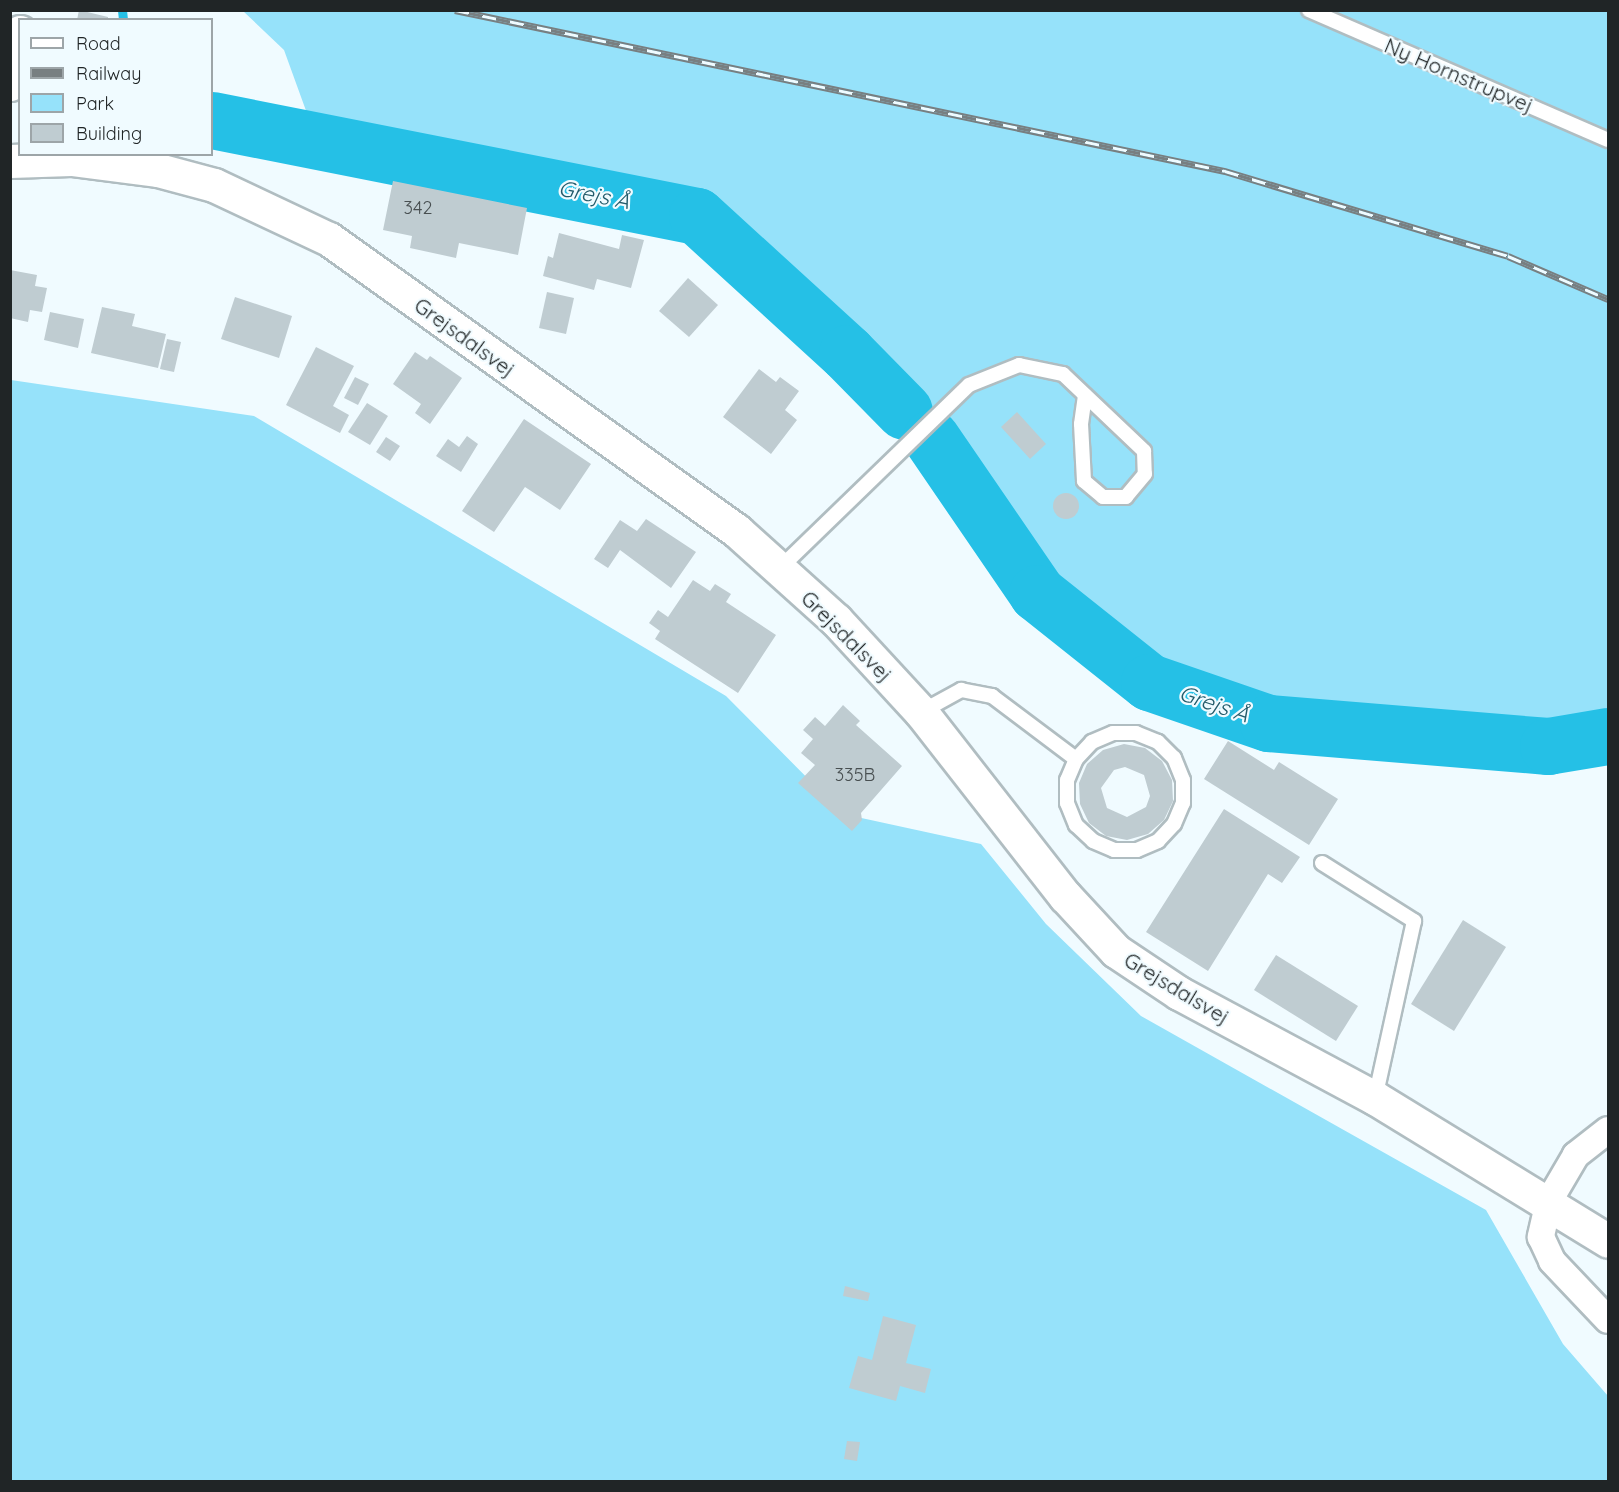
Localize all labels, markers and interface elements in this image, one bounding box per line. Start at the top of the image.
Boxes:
legend [18,18,213,156]
text: Road [76,32,121,55]
street label: Ny Hornstrupvej [1381,32,1537,118]
text: Railway [76,62,142,85]
text: Park [76,92,114,115]
text: Building [76,122,142,145]
water label: Grejs Å [556,175,632,215]
house number: 342 [404,197,432,219]
street label: Grejsdalsvej [410,292,520,382]
street label: Grejsdalsvej [796,585,898,687]
water label: Grejs Å [1176,680,1252,728]
house number: 335B [835,764,875,786]
street label: Grejsdalsvej [1120,947,1234,1029]

